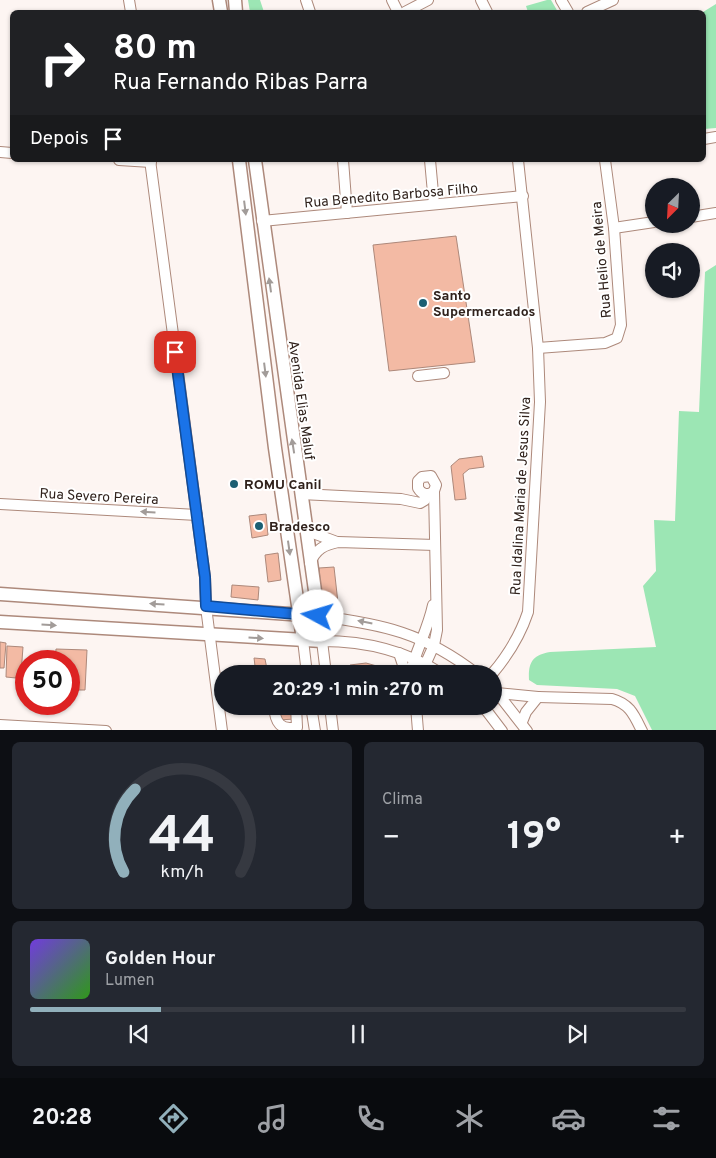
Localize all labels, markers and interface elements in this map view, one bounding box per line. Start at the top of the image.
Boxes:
text: 80 m [113,27,197,71]
icon: right [30,30,95,95]
text: Rua Fernando Ribas Parra [113,70,368,97]
icon: arrive [99,125,127,153]
text: Depois [30,127,89,151]
north arrow [645,178,700,232]
map controls [645,178,700,298]
street label: Rua Benedito Barbosa Filho [304,180,479,213]
one-way arrow [241,201,249,217]
street label: Rua Helio de Meira [589,201,616,319]
button: sound [645,243,700,298]
one-way arrow [266,276,274,292]
place label: Santo Supermercados [433,288,535,321]
marker: Santo Supermercados [417,297,429,309]
pin [154,331,196,373]
icon: arrive [161,338,189,366]
street label: Avenida Elias Maluf [284,339,317,462]
one-way arrow [261,362,269,378]
street label: Rua Idalina Maria de Jesus Silva [508,397,535,596]
one-way arrow [289,437,297,453]
place label: ROMU Canil [244,477,322,494]
marker: ROMU Canil [228,478,240,490]
street label: Rua Severo Pereira [39,486,159,509]
one-way arrow [140,508,156,516]
place label: Bradesco [269,519,330,536]
marker: Bradesco [253,520,265,532]
one-way arrow [285,540,293,556]
position arrow [291,589,343,641]
one-way arrow [149,599,165,607]
one-way arrow [358,618,373,626]
one-way arrow [41,622,57,630]
one-way arrow [248,634,264,642]
speed limit sign: 50 [15,650,80,715]
text: 20:29 · 1 min · 270 m [272,678,444,702]
text: Clima [382,790,423,810]
text: 44 [149,805,215,871]
text: 19° [507,814,561,863]
text: − [382,821,400,857]
text: + [668,821,686,857]
text: km/h [160,861,204,884]
text: Golden Hour [105,947,216,971]
text: Lumen [105,971,155,991]
icon: previous [125,1020,153,1048]
icon: pause [344,1020,372,1048]
icon: next [563,1020,591,1048]
icon: directions [156,1101,191,1136]
icon: music [255,1101,290,1136]
icon: phone [353,1101,388,1136]
icon: climate [452,1101,487,1136]
icon: car [551,1101,586,1136]
icon: filters [649,1101,684,1136]
text: 20:28 [32,1105,92,1132]

